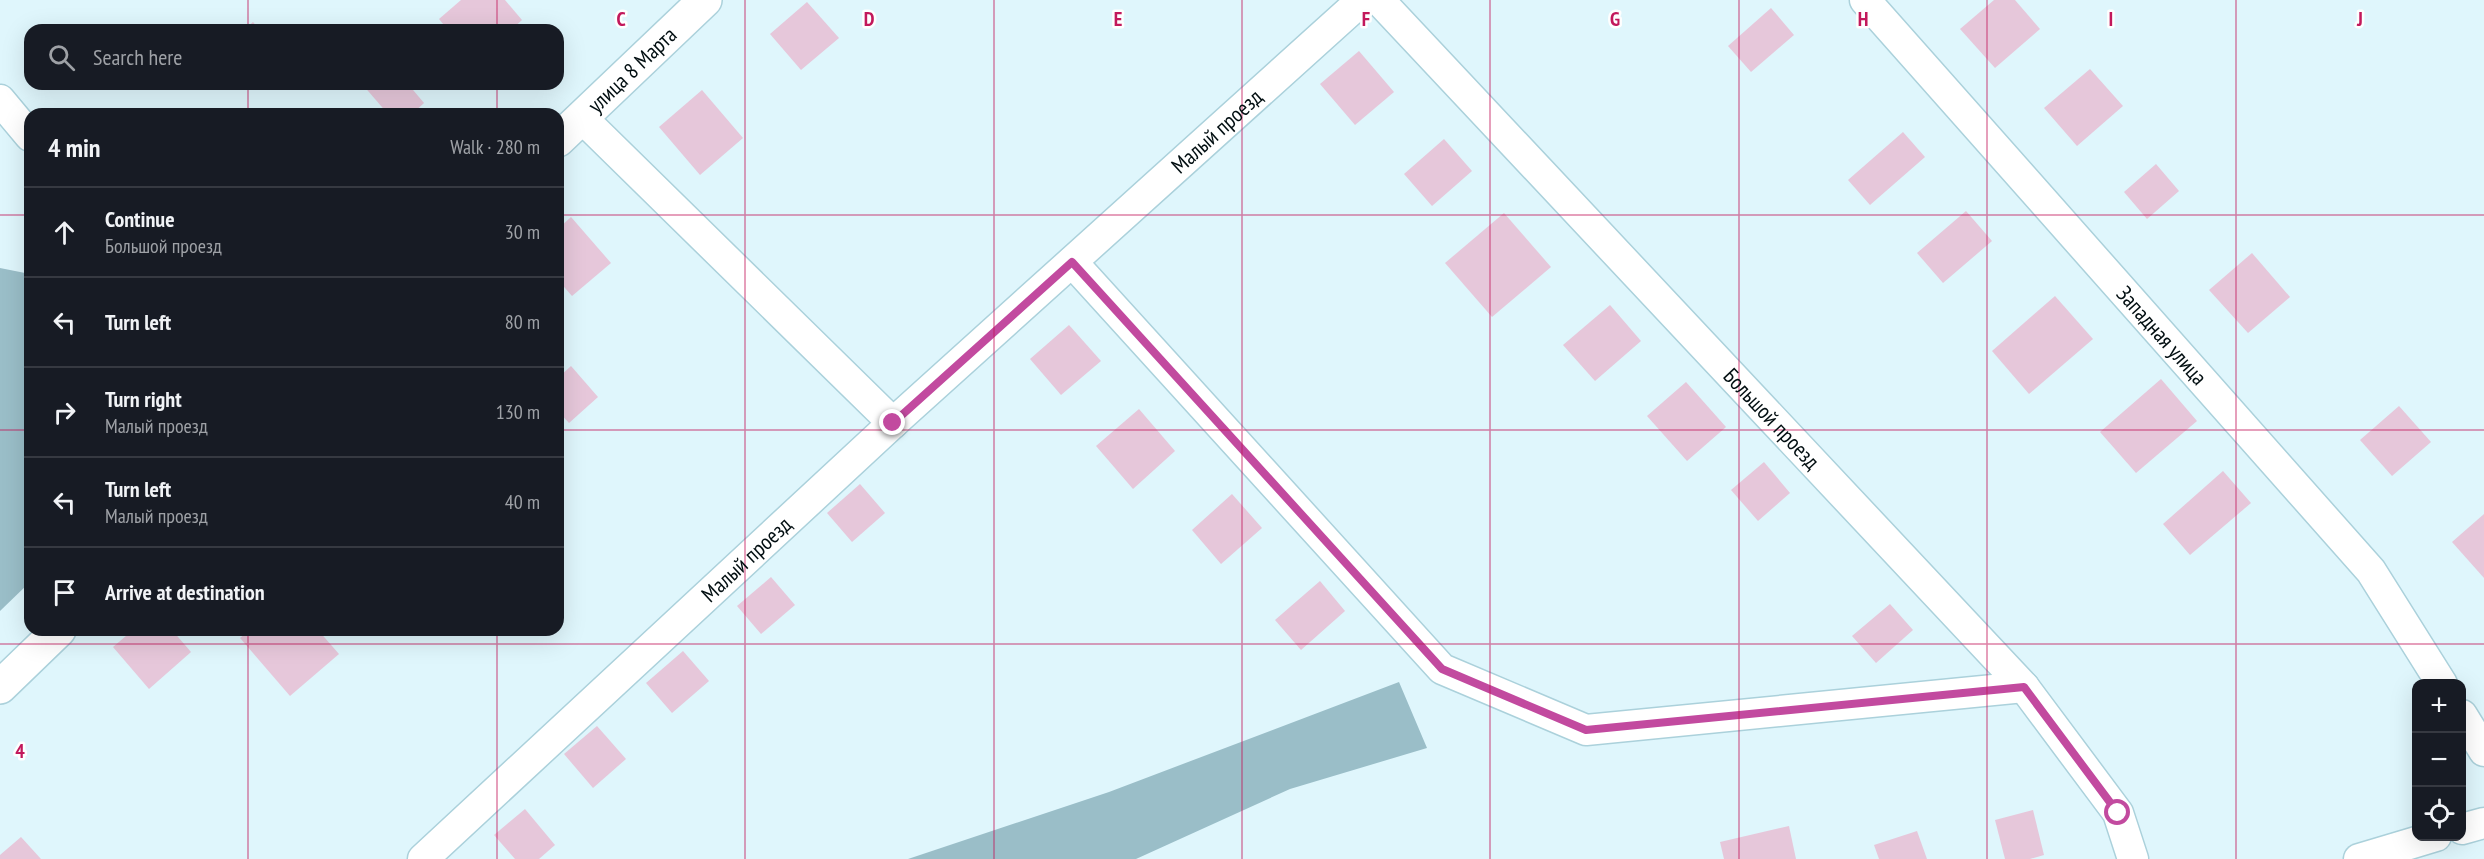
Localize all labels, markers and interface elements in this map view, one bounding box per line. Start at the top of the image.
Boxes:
text: C [616,6,626,32]
text: D [864,6,875,32]
text: E [1114,6,1122,32]
text: F [1362,6,1370,32]
text: G [1610,6,1620,32]
text: H [1858,6,1868,32]
text: I [2109,6,2113,32]
text: J [2356,6,2363,32]
street label: улица 8 Марта [581,21,682,119]
search box [24,24,564,90]
icon: search [45,41,78,74]
text: Search here [93,43,182,71]
street label: Малый проезд [1165,83,1268,179]
text: 4 min [48,131,101,164]
text: Walk · 280 m [450,134,540,160]
text: Continue [105,205,175,233]
icon: ahead [48,216,81,249]
text: 30 m [505,219,540,245]
text: Большой проезд [105,233,222,259]
street label: Западная улица [2111,280,2213,391]
icon: left [48,306,81,339]
text: Turn left [105,308,171,336]
text: 80 m [505,309,540,335]
street label: Большой проезд [1718,362,1826,475]
text: Turn right [105,385,182,413]
icon: right [48,396,81,429]
text: 130 m [496,399,540,425]
route end [879,409,905,435]
text: Малый проезд [105,413,208,439]
text: Turn left [105,475,171,503]
icon: left [48,486,81,519]
text: 40 m [505,489,540,515]
text: Малый проезд [105,503,208,529]
street label: Малый проезд [695,510,798,608]
icon: arrive [48,576,81,609]
text: Arrive at destination [105,578,265,606]
map controls [2412,679,2466,841]
button: + [2412,679,2466,733]
button: − [2412,733,2466,787]
text: 4 [15,738,25,764]
button: locate [2412,787,2466,841]
route start [2104,799,2130,825]

